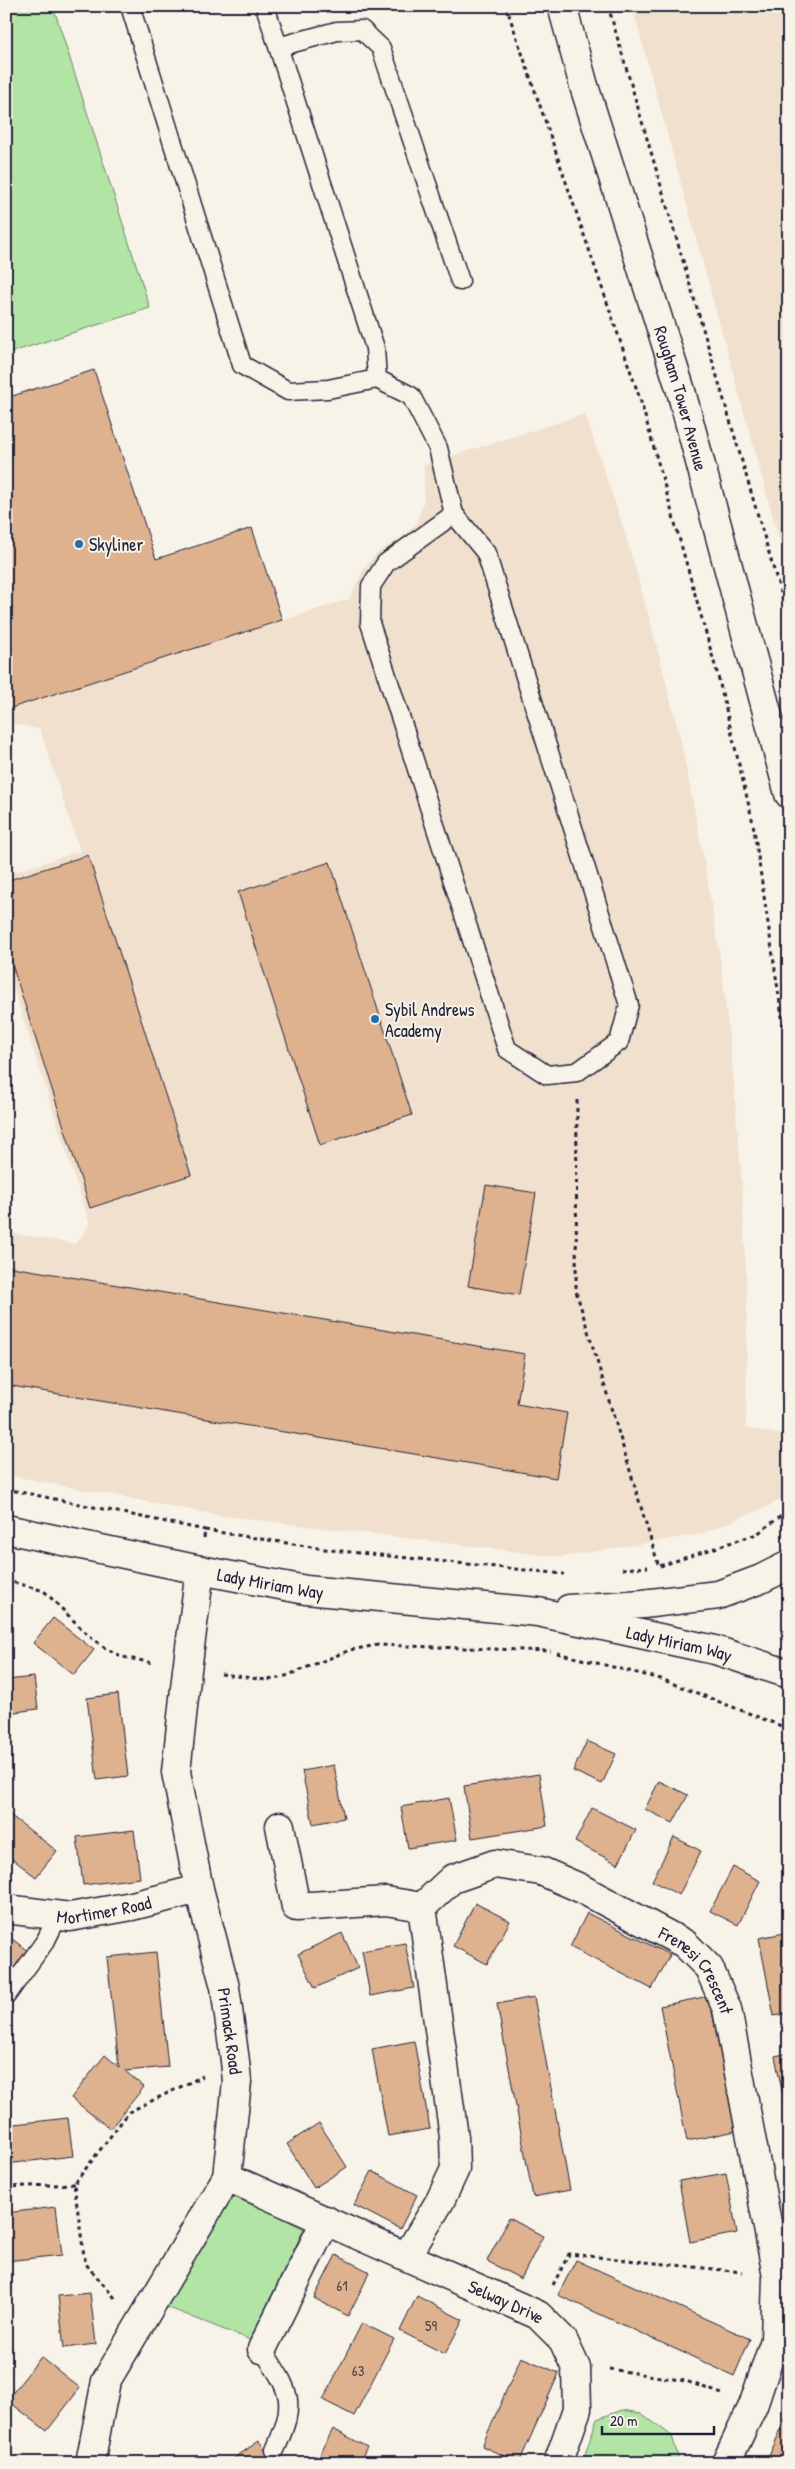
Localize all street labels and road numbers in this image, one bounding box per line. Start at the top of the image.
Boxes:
street label: Rougham Tower Avenue [649,323,714,473]
street label: Lady Miriam Way [215,1561,325,1604]
street label: Lady Miriam Way [624,1619,736,1667]
street label: Mortimer Road [55,1889,154,1930]
street label: Frenesi Crescent [654,1919,740,2016]
street label: Primack Road [212,1986,248,2076]
street label: Selway Drive [464,2273,551,2328]

